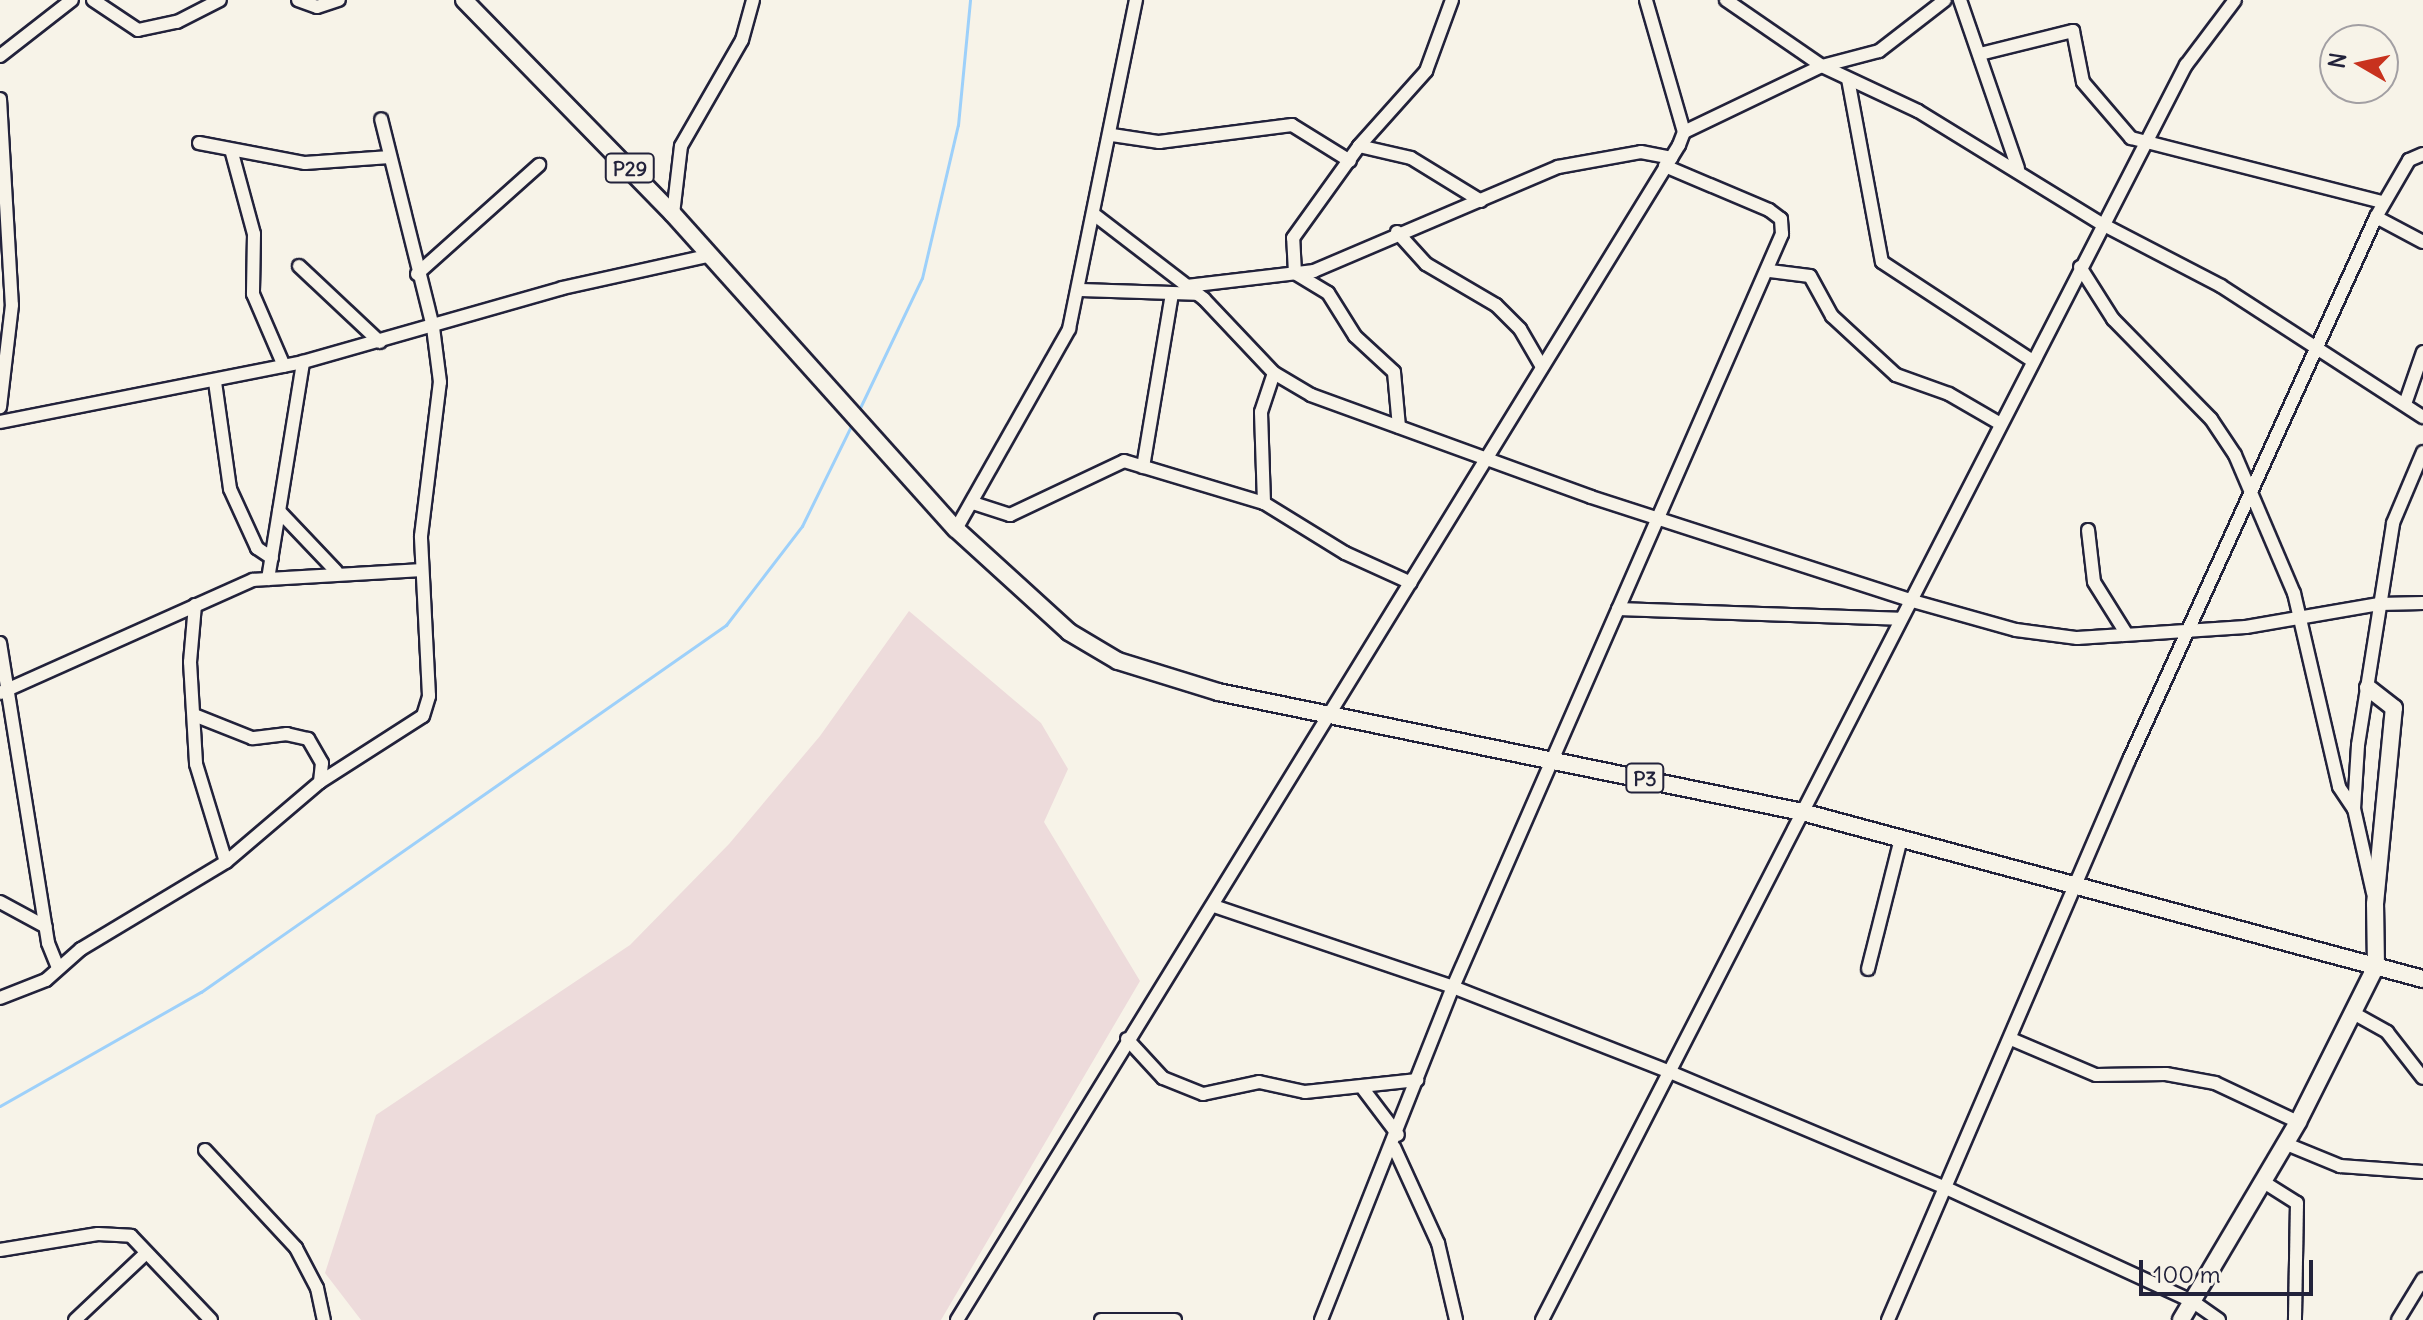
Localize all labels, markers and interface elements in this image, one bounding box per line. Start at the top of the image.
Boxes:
north arrow [2319,24,2399,104]
text: N [2322,51,2352,70]
road number: P29 [604,152,656,184]
road number: P3 [1625,762,1665,794]
scale bar [2143,1244,2317,1294]
text: 100 m [2153,1259,2221,1289]

